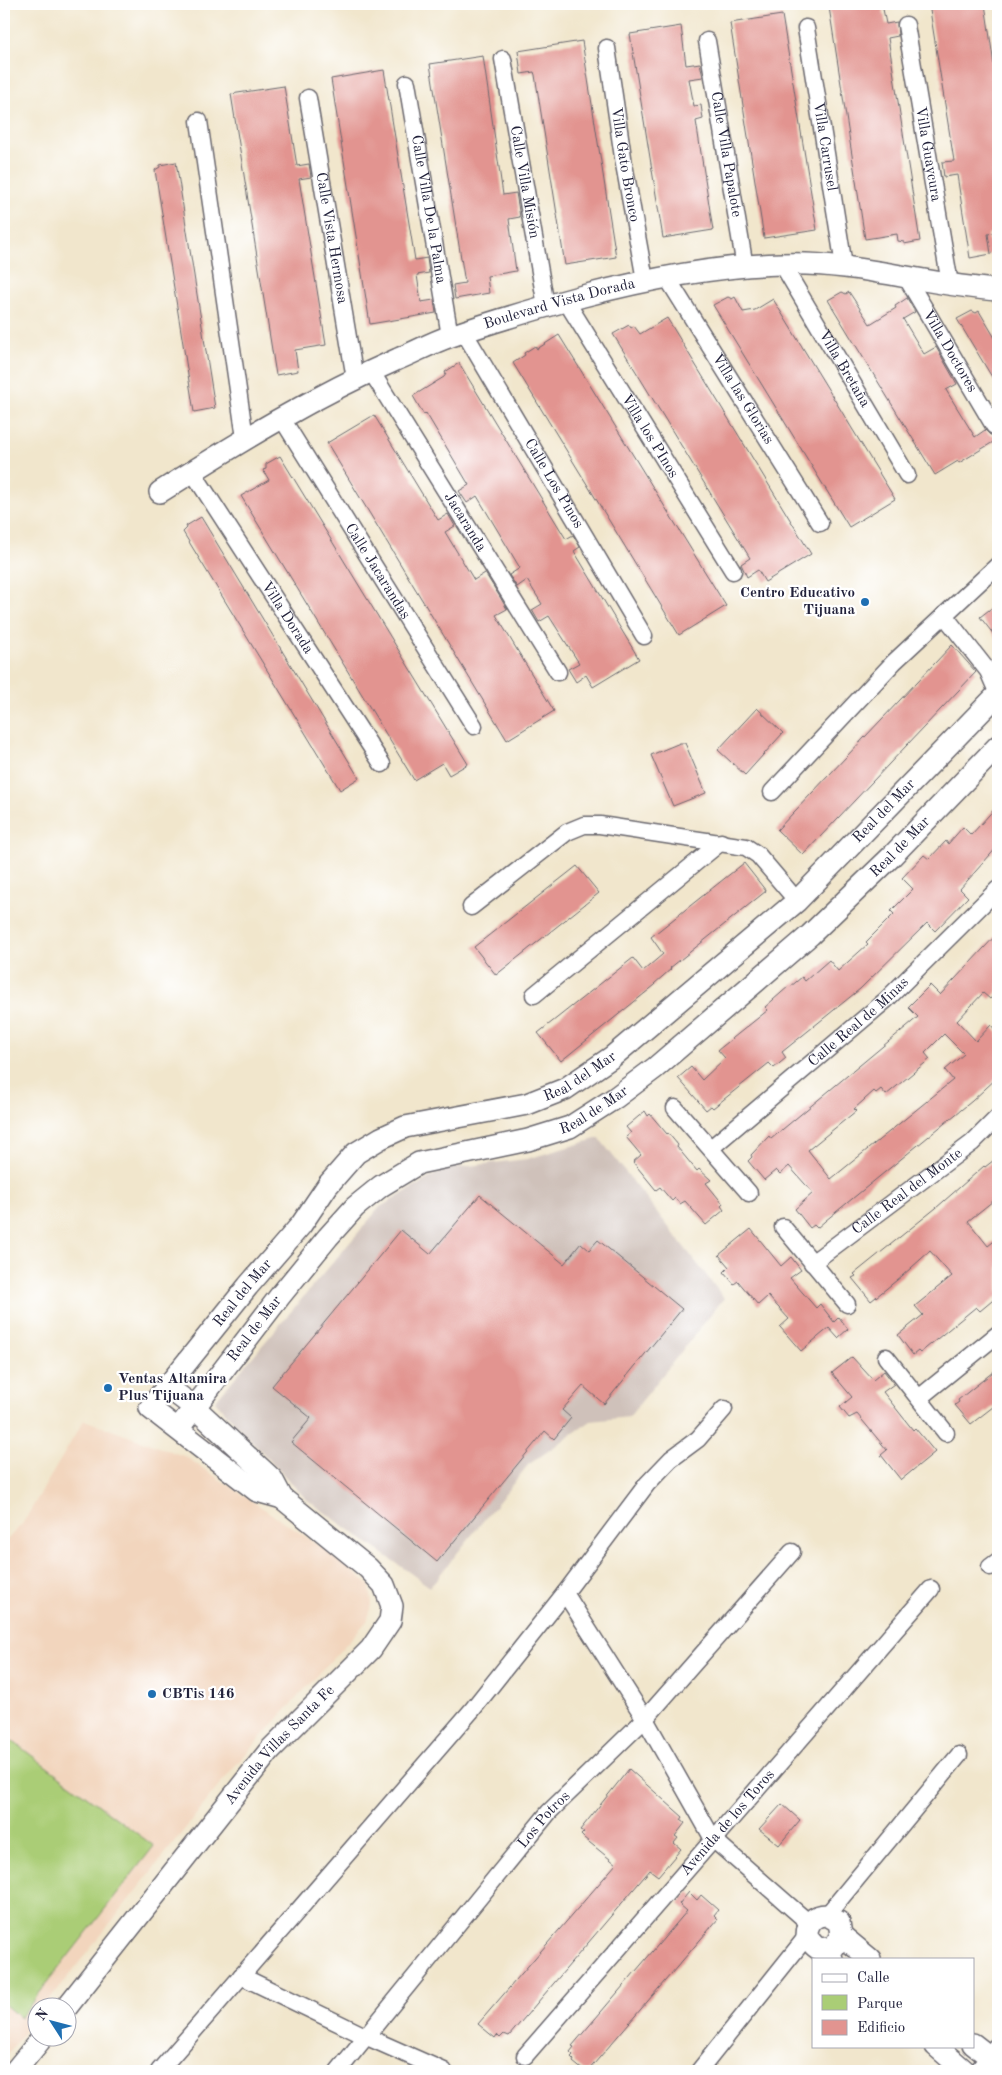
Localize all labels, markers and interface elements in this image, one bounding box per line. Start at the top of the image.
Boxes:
street label: Calle Villa Papalote [708,90,744,219]
street label: Villa Carrusel [810,101,839,192]
street label: Villa Gato Bronco [608,106,642,223]
street label: Villa Guaycura [912,106,943,203]
street label: Calle Villa Misión [507,125,542,240]
street label: Calle Villa De la Palma [408,134,449,285]
street label: Calle Vista Hermosa [313,171,350,306]
street label: Boulevard Vista Dorada [482,276,637,332]
street label: Villa Doctores [920,307,980,395]
street label: Villa Bretaña [816,328,873,410]
street label: Villa las Glorias [709,351,776,447]
street label: Villa los PInos [618,392,681,481]
street label: Calle Los Pinos [521,436,586,531]
street label: Jacaranda [441,490,489,555]
street label: Calle Jacarandas [342,521,413,622]
street label: Villa Dorada [258,579,316,657]
place label: Centro Educativo Tijuana [740,586,855,618]
marker: Centro Educativo Tijuana [859,596,871,608]
street label: Real del Mar [850,776,918,846]
street label: Real de Mar [867,814,933,880]
street label: Calle Real de Minas [806,974,912,1070]
street label: Real del Mar [542,1049,619,1104]
street label: Real de Mar [558,1083,631,1137]
street label: Calle Real del Monte [849,1146,965,1238]
street label: Real del Mar [211,1257,275,1330]
street label: Real de Mar [225,1293,285,1365]
place label: Ventas Altamira Plus Tijuana [118,1372,227,1404]
marker: Ventas Altamira Plus Tijuana [102,1382,114,1394]
street label: Avenida Villas Santa Fe [222,1683,337,1808]
place label: CBTis 146 [162,1687,235,1702]
marker: CBTis 146 [146,1688,158,1700]
street label: Avenida de los Toros [678,1767,778,1879]
street label: Los Potros [515,1788,573,1851]
legend [812,1958,974,2048]
text: Calle [857,1971,890,1986]
text: Parque [857,1997,903,2012]
north arrow [28,1998,78,2048]
text: N [33,2006,51,2023]
text: Edificio [857,2021,905,2036]

